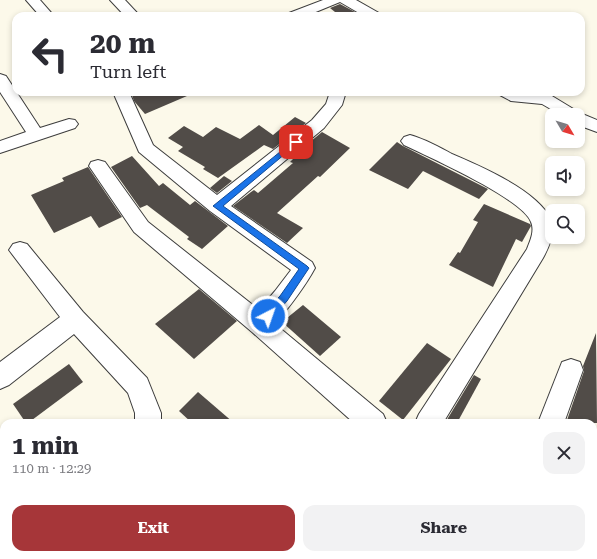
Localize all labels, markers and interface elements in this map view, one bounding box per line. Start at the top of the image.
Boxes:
text: 20 m [90,27,155,60]
icon: left [24,28,76,80]
text: Turn left [90,61,166,82]
north arrow [545,108,585,148]
map controls [545,108,585,244]
pin [279,125,313,159]
icon: arrive [285,131,307,153]
button: sound [545,156,585,196]
button: search [545,204,585,244]
position arrow [247,295,289,337]
text: 1 min [12,432,79,460]
button: close [543,432,585,474]
text: 110 m · 12:29 [12,461,91,476]
button: Exit [12,505,295,551]
button: Share [303,505,585,551]

